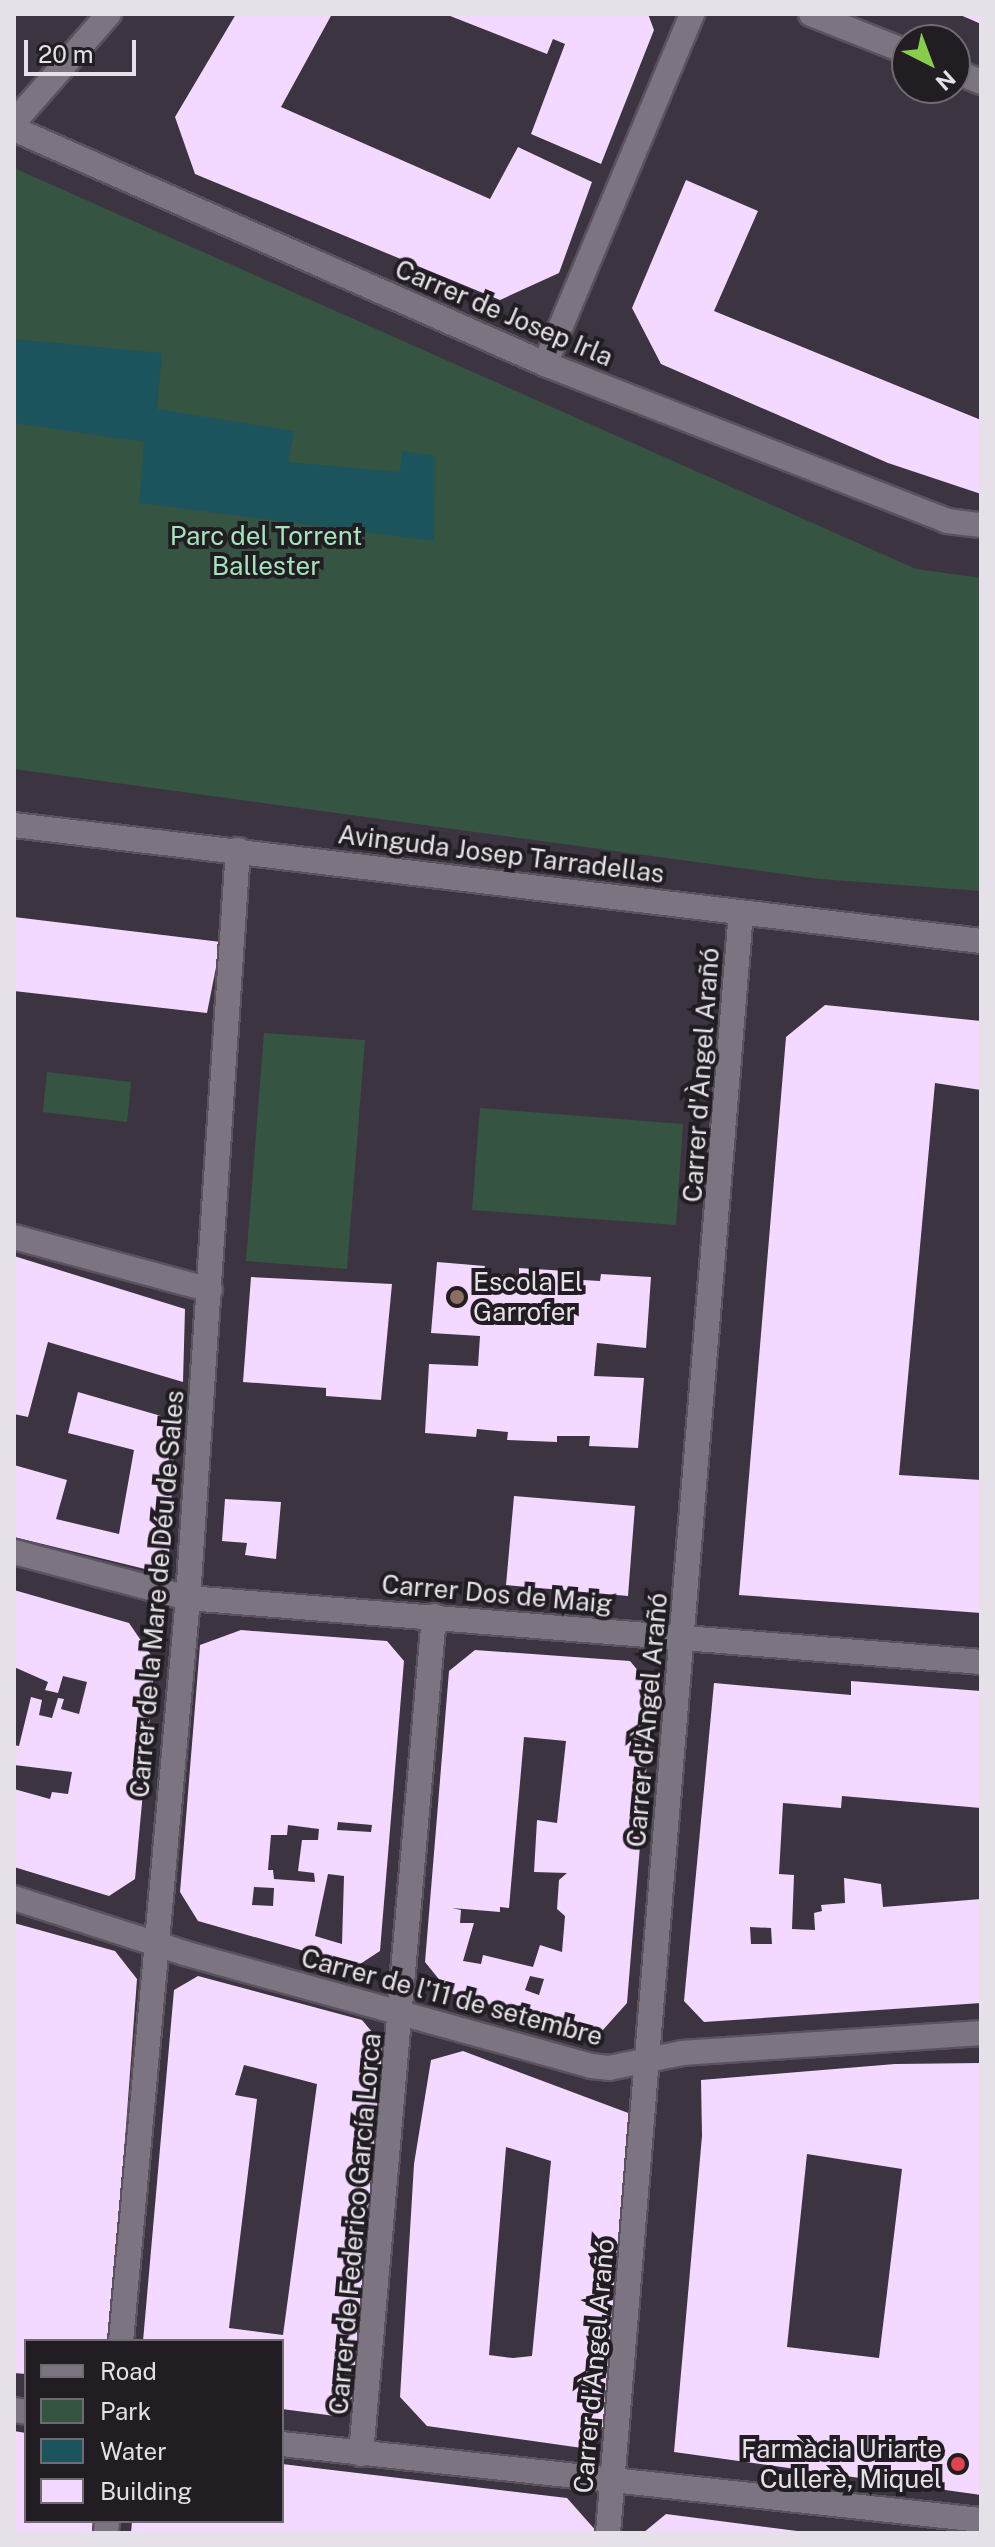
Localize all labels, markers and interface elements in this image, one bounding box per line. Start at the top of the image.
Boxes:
scale bar [28,24,140,74]
north arrow [891,24,971,104]
text: 20 m [38,40,94,68]
text: N [931,65,961,96]
street label: Carrer de Josep Irla [390,253,618,373]
park label: Parc del Torrent Ballester [169,520,363,582]
street label: Avinguda Josep Tarradellas [336,818,666,890]
street label: Carrer d'Àngel Arañó [677,946,725,1204]
place label: Escola El Garrofer [473,1266,583,1328]
marker: Escola El Garrofer [448,1288,466,1306]
street label: Carrer de la Mare de Déu de Sales [124,1388,190,1800]
street label: Carrer Dos de Maig [380,1568,614,1620]
street label: Carrer d'Àngel Arañó [620,1591,674,1849]
street label: Carrer de l'11 de setembre [297,1942,607,2052]
street label: Carrer de Federico García Lorca [323,2032,387,2416]
street label: Carrer d'Àngel Arañó [567,2237,621,2495]
legend [24,2339,284,2523]
text: Road [100,2357,157,2385]
text: Park [100,2397,151,2425]
place label: Farmàcia Uriarte Cullerè, Miquel [741,2433,942,2494]
text: Water [100,2437,167,2465]
marker: Farmàcia Uriarte Cullerè, Miquel [949,2455,967,2473]
text: Building [100,2477,192,2505]

